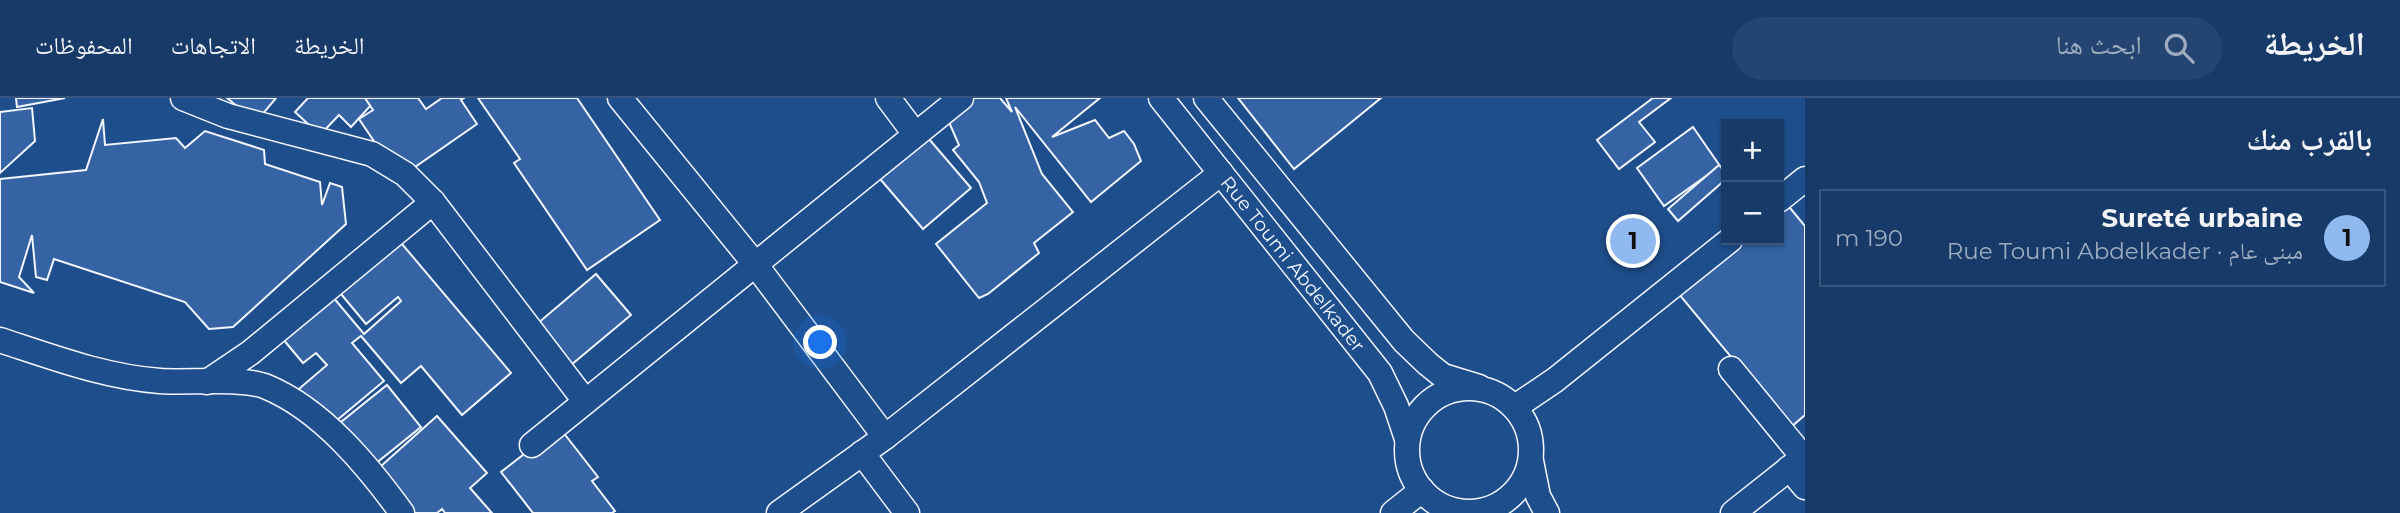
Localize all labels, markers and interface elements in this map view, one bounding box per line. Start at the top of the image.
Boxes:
search box [1732,17,2222,80]
text: الخريطة [2264,23,2365,63]
text: ابحث هنا [2056,29,2142,61]
icon: search [2160,29,2198,67]
text: المحفوظات [35,31,133,60]
text: الاتجاهات [171,31,256,60]
text: الخريطة [294,31,365,60]
map controls [1721,119,1784,245]
button: + [1721,119,1784,182]
text: بالقرب منك [2246,121,2372,158]
street label: Rue Toumi Abdelkader [1216,171,1370,356]
button: − [1721,182,1784,245]
text: Sureté urbaine [2102,202,2303,234]
pin: 1 [1610,215,1656,267]
text: 190 m [1835,224,1903,252]
text: 1 [2342,224,2352,252]
text: مبنى عام · Rue Toumi Abdelkader [1947,237,2303,265]
your location [803,325,837,359]

